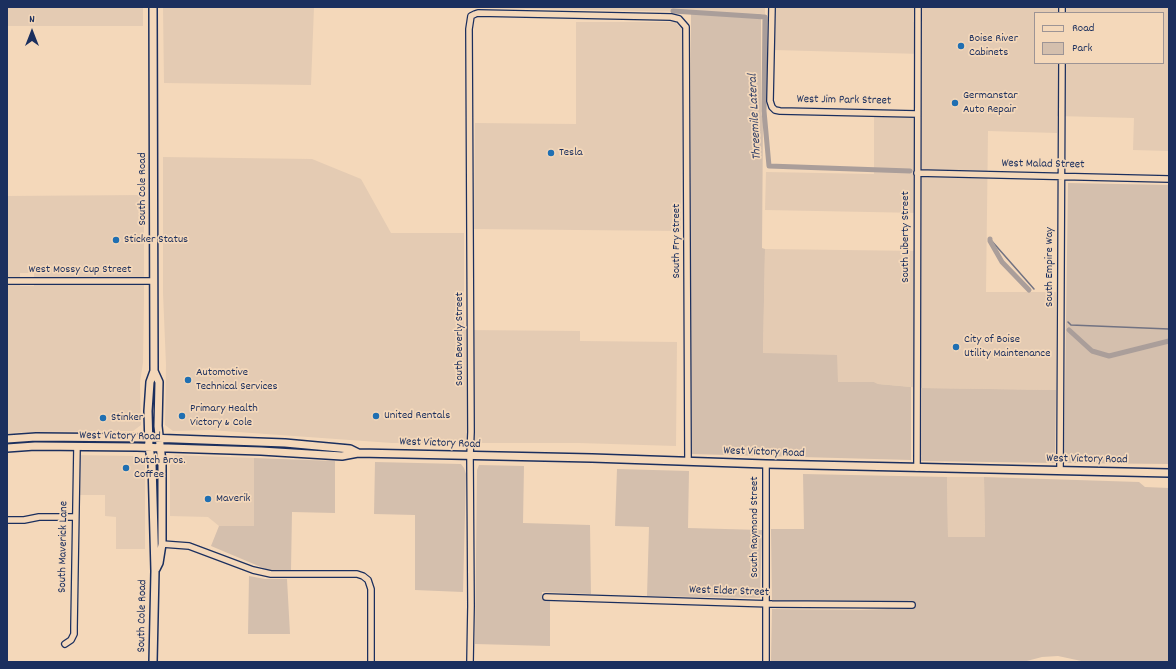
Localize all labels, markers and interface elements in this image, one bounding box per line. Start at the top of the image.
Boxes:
north arrow [12,12,52,52]
text: N [29,12,35,28]
legend [1034,12,1164,64]
text: Road [1072,20,1094,37]
place label: Boise River Cabinets [969,32,1018,60]
text: Park [1072,40,1092,57]
marker: Boise River Cabinets [956,41,966,51]
water label: Threemile Lateral [746,73,766,161]
place label: Germanstar Auto Repair [963,89,1018,117]
street label: West Jim Park Street [797,93,891,109]
marker: Germanstar Auto Repair [950,98,960,108]
place label: Tesla [559,146,583,160]
marker: Tesla [546,148,556,158]
street label: South Cole Road [136,152,150,226]
street label: West Malad Street [1001,157,1085,173]
street label: South Liberty Street [899,191,913,283]
street label: South Fry Street [670,203,684,279]
street label: South Empire Way [1043,227,1057,307]
place label: Sticker Status [124,233,188,247]
marker: Sticker Status [111,235,121,245]
street label: West Mossy Cup Street [28,263,132,277]
street label: South Beverly Street [453,292,467,386]
place label: City of Boise Utility Maintenance [964,333,1050,361]
marker: City of Boise Utility Maintenance [951,342,961,352]
place label: Automotive Technical Services [196,366,278,394]
marker: Automotive Technical Services [183,375,193,385]
place label: Primary Health Victory & Cole [190,402,258,430]
place label: United Rentals [384,409,450,423]
place label: Stinker [111,411,143,425]
marker: Primary Health Victory & Cole [177,411,187,421]
marker: United Rentals [371,411,381,421]
marker: Stinker [98,413,108,423]
street label: West Victory Road [79,429,161,445]
street label: West Victory Road [399,435,481,453]
street label: West Victory Road [723,444,805,462]
street label: West Victory Road [1046,452,1128,468]
place label: Dutch Bros. Coffee [134,454,185,482]
marker: Dutch Bros. Coffee [121,463,131,473]
street label: South Raymond Street [748,476,762,578]
place label: Maverik [216,492,251,506]
marker: Maverik [203,494,213,504]
street label: South Maverick Lane [56,501,72,593]
street label: South Cole Road [135,579,151,653]
street label: West Elder Street [689,583,769,601]

